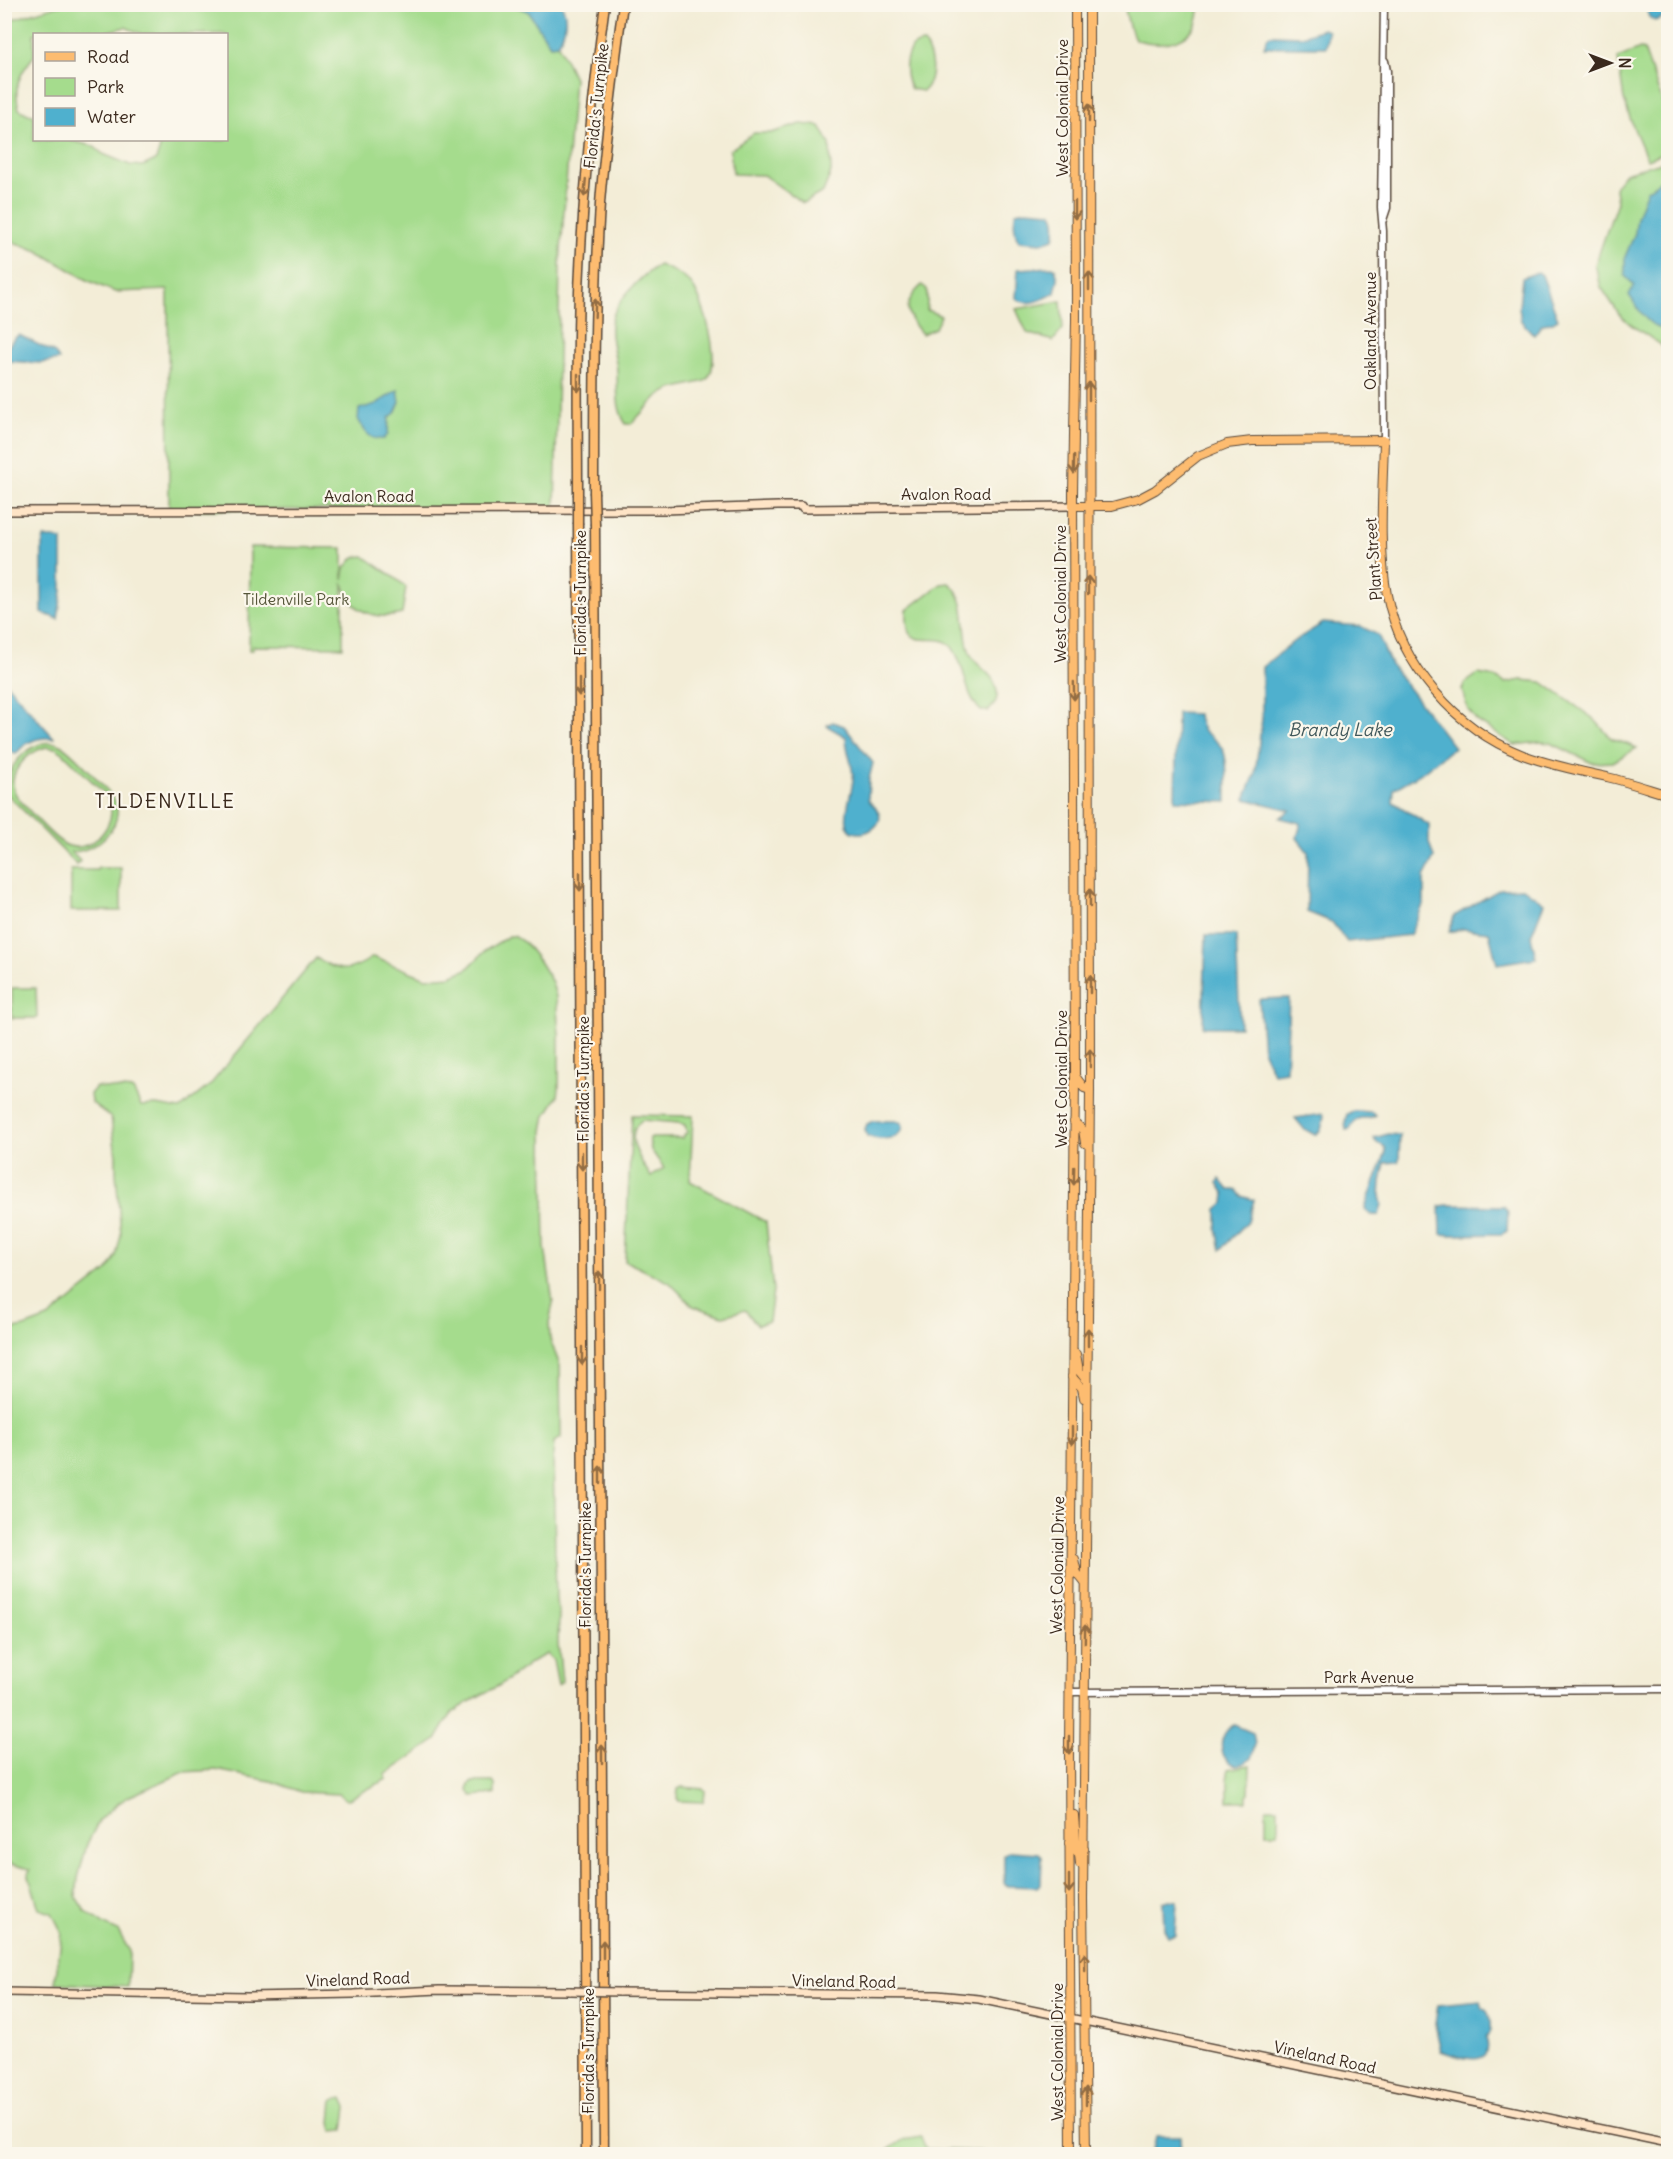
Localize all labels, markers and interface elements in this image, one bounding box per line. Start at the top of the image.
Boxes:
legend [33,33,228,141]
north arrow [1580,33,1640,93]
street label: West Colonial Drive [1052,39,1072,177]
street label: Florida's Turnpike [579,42,613,170]
text: Road [87,45,130,68]
text: N [1615,57,1635,69]
text: Park [87,75,124,98]
one-way arrow [1083,104,1095,124]
text: Water [87,105,137,128]
one-way arrow [579,177,590,197]
one-way arrow [1069,199,1081,219]
one-way arrow [1083,271,1095,291]
street label: Oakland Avenue [1360,272,1380,390]
one-way arrow [590,299,601,319]
one-way arrow [572,372,584,392]
one-way arrow [1083,381,1095,401]
one-way arrow [1068,454,1079,474]
street label: Avalon Road [901,484,991,504]
street label: Avalon Road [324,486,414,506]
street label: Plant Street [1360,516,1386,601]
street label: West Colonial Drive [1050,525,1070,663]
street label: Florida's Turnpike [570,530,590,656]
one-way arrow [1082,576,1094,596]
park label: Tildenville Park [243,589,349,609]
one-way arrow [573,677,585,697]
one-way arrow [1068,680,1080,700]
water label: Brandy Lake [1288,718,1393,741]
district label: TILDENVILLE [94,788,236,813]
one-way arrow [574,872,586,892]
one-way arrow [1084,889,1096,909]
one-way arrow [1084,974,1096,994]
street label: West Colonial Drive [1051,1010,1071,1148]
street label: Florida's Turnpike [573,1016,593,1142]
one-way arrow [1084,1049,1096,1069]
one-way arrow [576,1151,587,1171]
one-way arrow [1068,1166,1080,1186]
one-way arrow [593,1271,605,1291]
one-way arrow [1082,1328,1094,1348]
one-way arrow [576,1346,588,1366]
one-way arrow [1066,1425,1078,1445]
one-way arrow [594,1466,606,1486]
street label: West Colonial Drive [1046,1496,1068,1634]
street label: Florida's Turnpike [575,1502,595,1628]
one-way arrow [1079,1624,1091,1644]
street label: Park Avenue [1324,1667,1414,1687]
one-way arrow [1063,1735,1075,1755]
one-way arrow [596,1745,607,1765]
one-way arrow [1064,1873,1075,1893]
one-way arrow [597,1940,609,1960]
one-way arrow [1079,1953,1090,1973]
street label: Vineland Road [306,1967,410,1991]
street label: Vineland Road [792,1970,896,1992]
street label: West Colonial Drive [1047,1983,1067,2121]
street label: Florida's Turnpike [578,1988,598,2114]
street label: Vineland Road [1272,2036,1378,2078]
one-way arrow [1080,2087,1092,2107]

